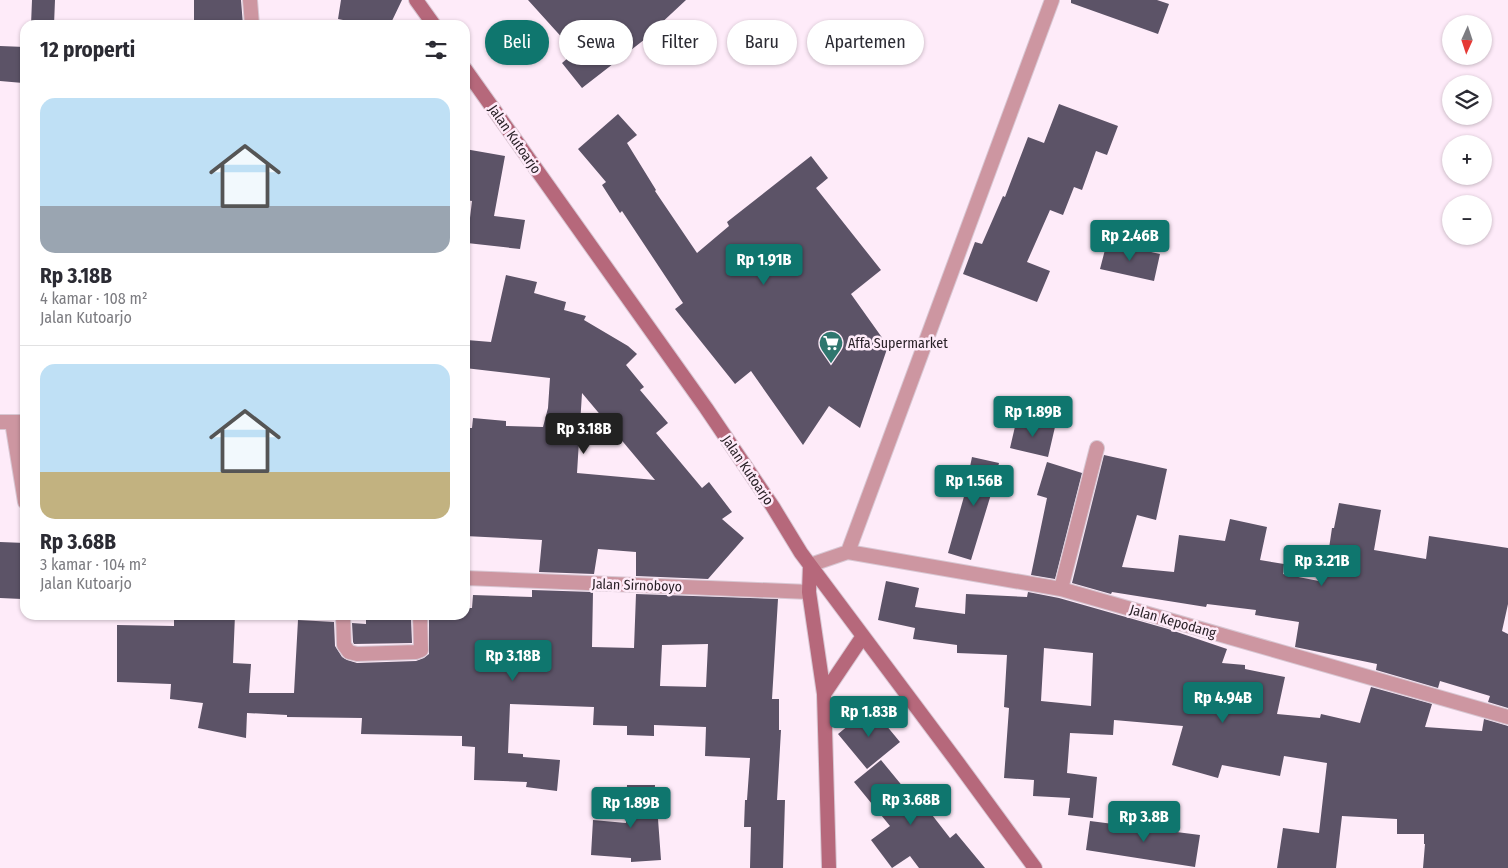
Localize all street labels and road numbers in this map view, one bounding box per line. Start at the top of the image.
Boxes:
street label: Jalan Kutoarjo [485,101,545,177]
street label: Jalan Kutoarjo [718,432,777,508]
street label: Jalan Sirnoboyo [592,575,682,596]
street label: Jalan Kepodang [1128,601,1218,642]

